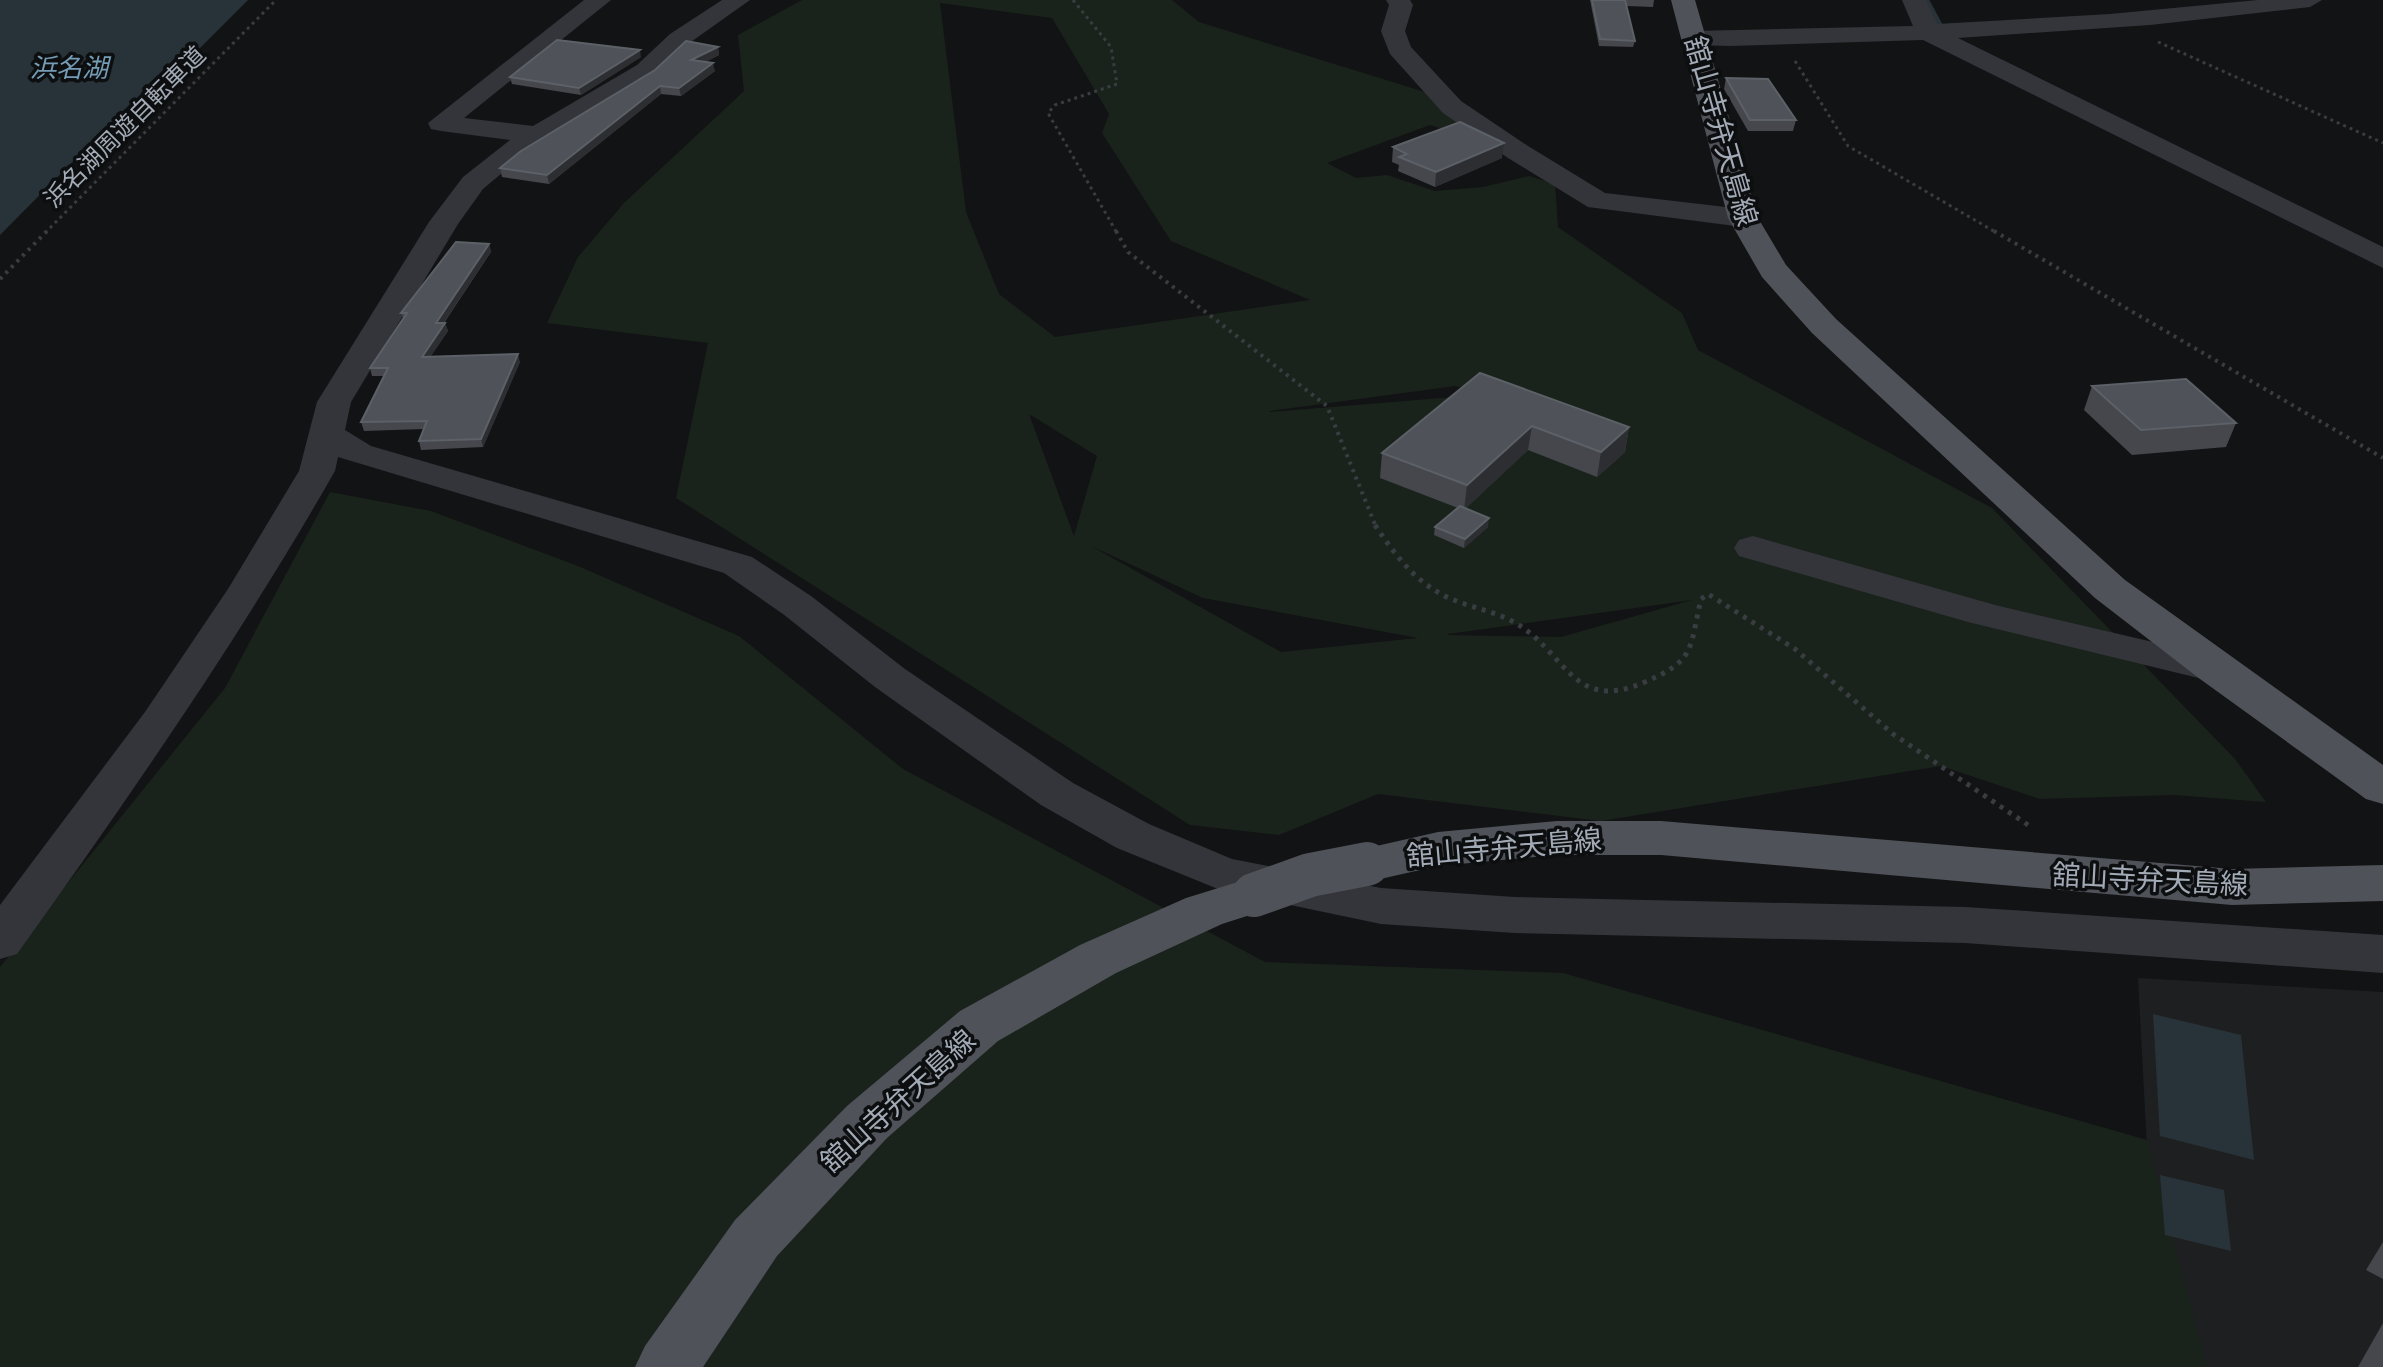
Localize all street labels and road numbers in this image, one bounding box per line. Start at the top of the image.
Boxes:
street label: 舘山寺弁天島線 [1678,32,1764,230]
street label: 浜名湖周遊自転車道 [39,41,211,213]
street label: 舘山寺弁天島線 [1405,823,1603,873]
street label: 舘山寺弁天島線 [2051,858,2249,902]
street label: 舘山寺弁天島線 [814,1023,982,1179]

